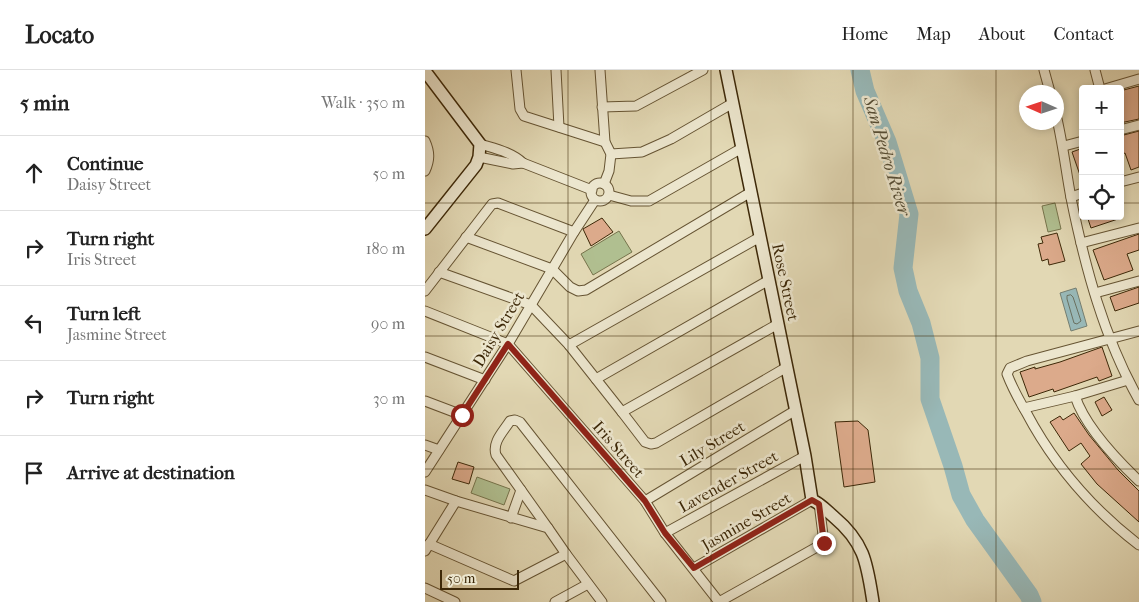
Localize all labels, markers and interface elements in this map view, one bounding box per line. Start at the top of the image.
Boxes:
text: Locato [25,21,94,49]
text: Home [841,24,888,45]
text: Map [916,24,951,45]
text: About [979,24,1025,45]
text: Contact [1053,24,1114,45]
north arrow [1019,85,1064,130]
map controls [1079,85,1124,220]
button: + [1079,85,1124,130]
text: 5 min [20,91,69,115]
text: Walk · 350 m [321,93,405,112]
water label: San Pedro River [858,93,915,220]
button: − [1079,130,1124,175]
text: Continue [67,153,143,175]
icon: ahead [20,159,48,187]
text: 50 m [373,164,405,183]
text: Daisy Street [67,175,151,194]
button: locate [1079,175,1124,220]
text: Turn right [67,228,154,250]
icon: right [20,234,48,262]
text: 180 m [366,239,405,258]
street label: Rose Street [768,241,803,323]
text: Iris Street [67,250,136,269]
street label: Daisy Street [469,288,528,370]
text: Turn left [67,303,141,325]
icon: left [20,309,48,337]
text: 90 m [371,314,405,333]
text: Jasmine Street [67,325,167,344]
icon: right [20,384,48,412]
text: Turn right [67,387,154,409]
text: 30 m [373,389,405,408]
route start [451,404,474,427]
street label: Lily Street [676,416,749,470]
street label: Iris Street [589,417,649,482]
street label: Lavender Street [675,446,782,517]
icon: arrive [20,459,48,487]
text: Arrive at destination [67,462,235,484]
street label: Jasmine Street [697,488,794,556]
route end [813,532,836,555]
scale bar [440,567,519,590]
text: 50 m [447,570,475,587]

